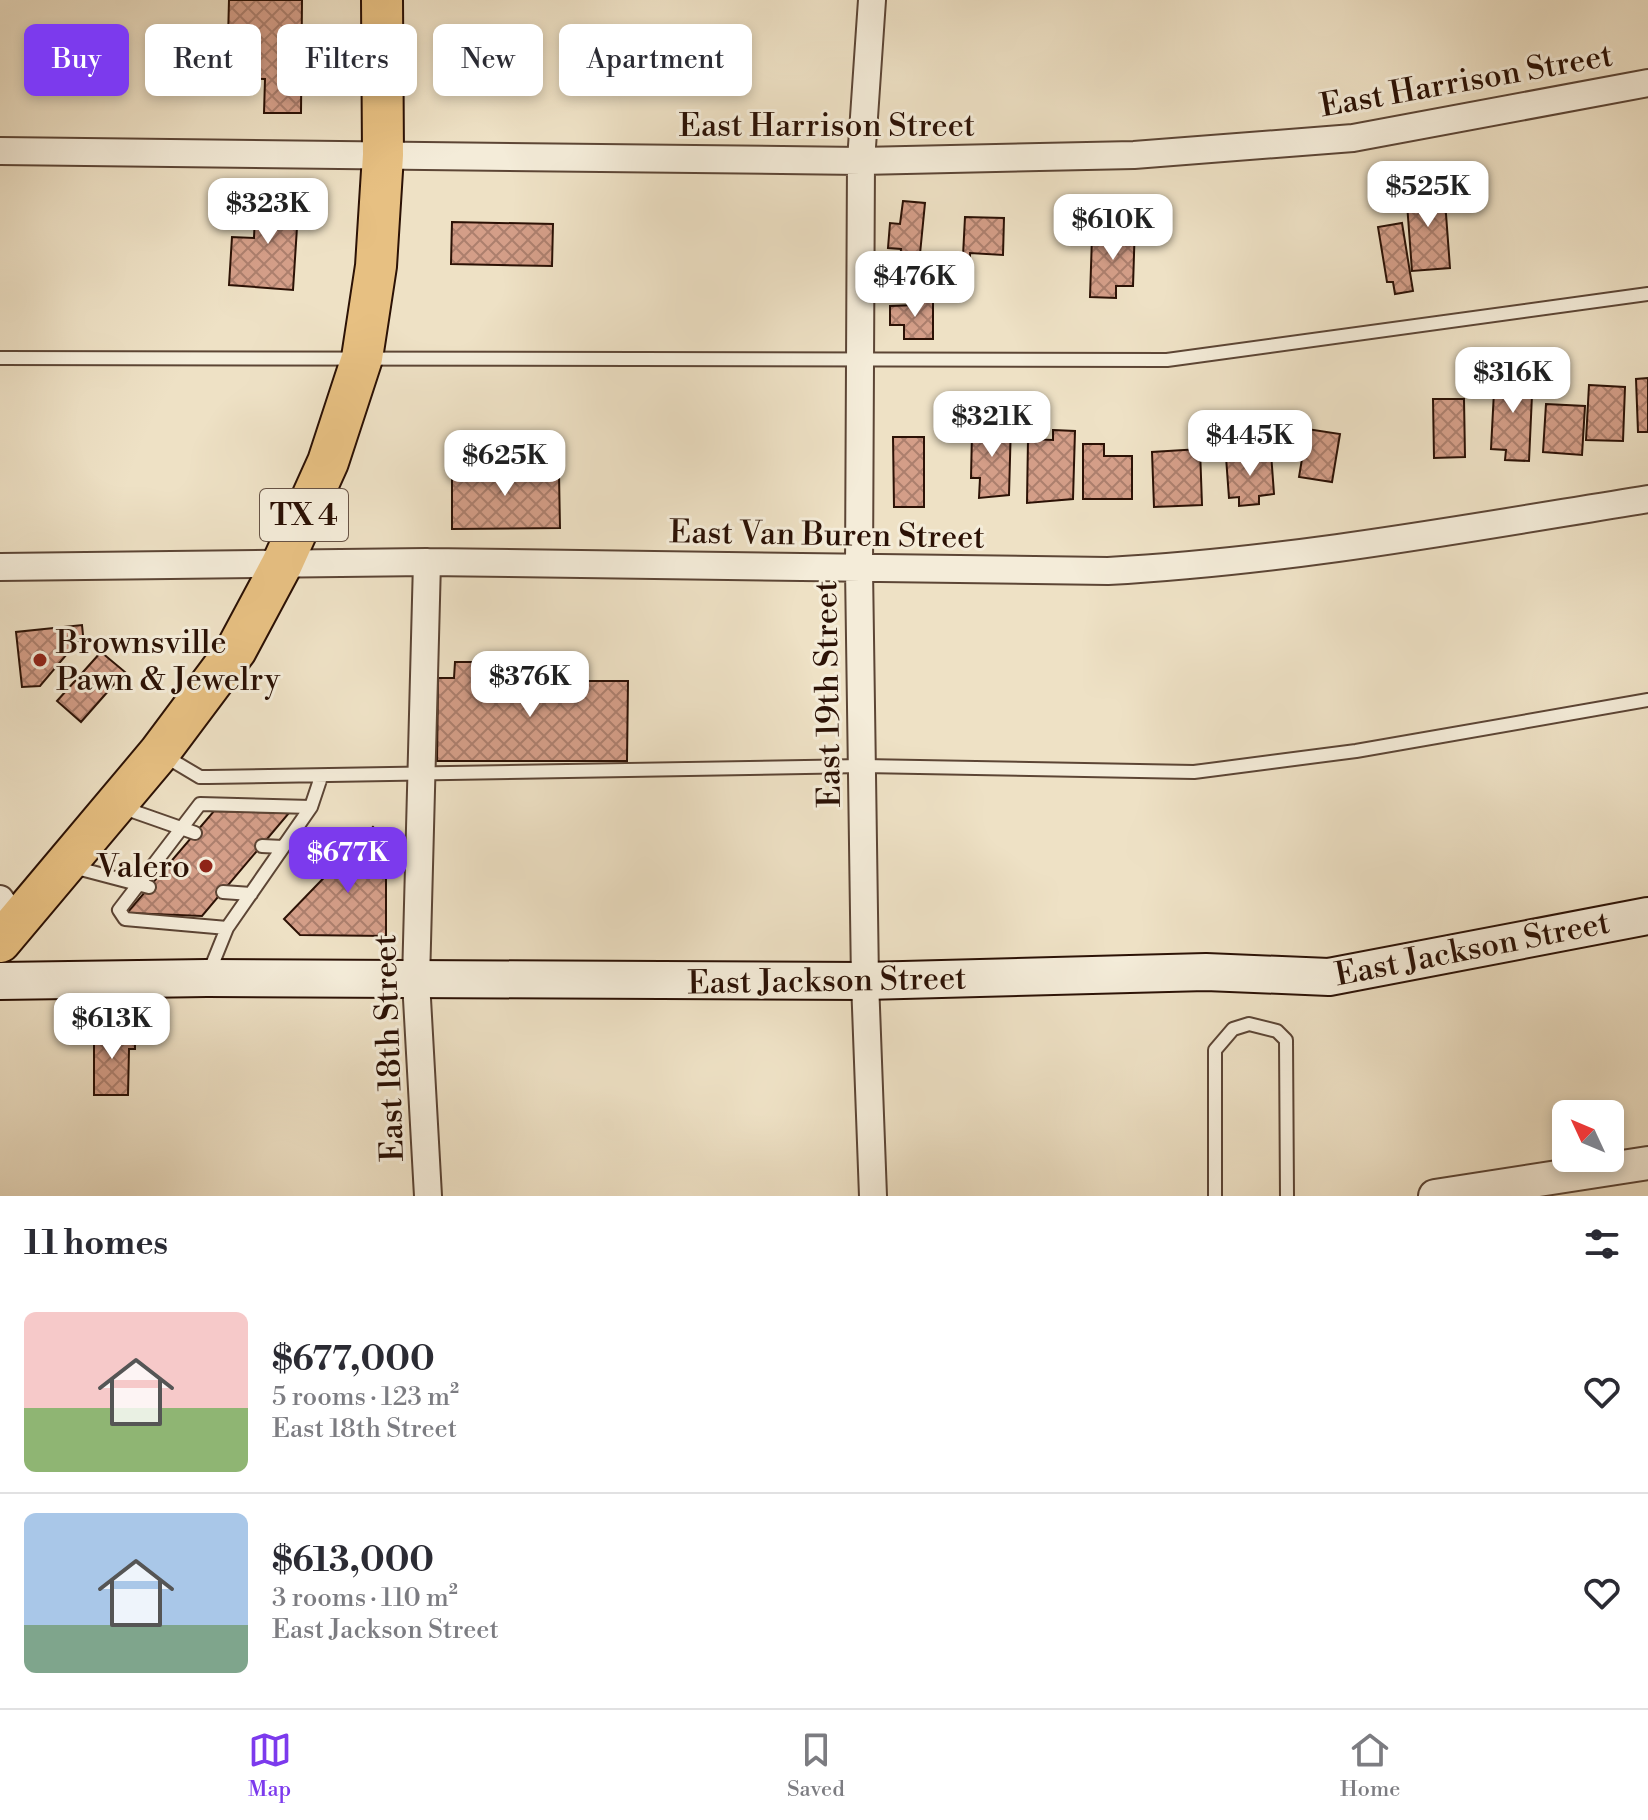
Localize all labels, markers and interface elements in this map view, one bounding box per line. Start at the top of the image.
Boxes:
chip: Buy [24,24,129,96]
chip: Rent [145,24,261,96]
chip: Filters [277,24,417,96]
chip: New [433,24,543,96]
chip: Apartment [559,24,752,96]
street label: East Harrison Street [1317,36,1616,126]
street label: East Harrison Street [679,106,975,146]
pin: $525K [1372,161,1484,229]
text: $525K [1385,171,1471,203]
pin: $323K [212,178,324,246]
text: $323K [226,188,310,220]
pin: $610K [1057,194,1169,262]
text: $610K [1072,204,1154,236]
pin: $476K [859,251,971,319]
text: $476K [873,261,957,293]
pin: $316K [1457,347,1569,415]
text: $316K [1473,357,1553,389]
pin: $321K [936,391,1048,459]
text: $321K [951,401,1033,433]
pin: $445K [1194,410,1306,478]
text: $445K [1206,420,1294,452]
pin: $625K [449,430,561,498]
text: $625K [462,440,548,472]
road number: TX 4 [260,489,348,541]
street label: East Van Buren Street [669,512,985,558]
street label: East 19th Street [806,580,850,808]
place label: Brownsville Pawn & Jewelry [55,623,280,700]
marker: Brownsville Pawn & Jewelry [31,651,49,669]
pin: $376K [474,651,586,719]
text: $376K [489,661,571,693]
pin: $677K [292,827,404,895]
text: $677K [307,837,389,869]
place label: Valero [96,847,190,887]
marker: Valero [197,857,215,875]
street label: East Jackson Street [1331,903,1613,995]
street label: East 18th Street [365,934,413,1162]
street label: East Jackson Street [687,959,967,1003]
pin: $613K [56,993,168,1061]
text: $613K [72,1003,152,1035]
north arrow [1552,1100,1624,1172]
map controls [1552,1100,1624,1172]
icon: filters [1580,1222,1624,1266]
text: 11 homes [24,1223,168,1265]
text: $677,000 [272,1339,435,1381]
icon: home [88,1344,184,1440]
icon: heart [1580,1370,1624,1414]
text: 5 rooms · 123 m² [272,1381,459,1413]
text: East 18th Street [272,1413,457,1445]
text: $613,000 [272,1540,434,1582]
icon: home [88,1545,184,1641]
icon: heart [1580,1571,1624,1615]
text: 3 rooms · 110 m² [272,1582,458,1614]
text: East Jackson Street [272,1614,499,1646]
tab: Map [248,1728,292,1803]
tab: Saved [787,1728,845,1803]
tab: Home [1340,1728,1400,1803]

